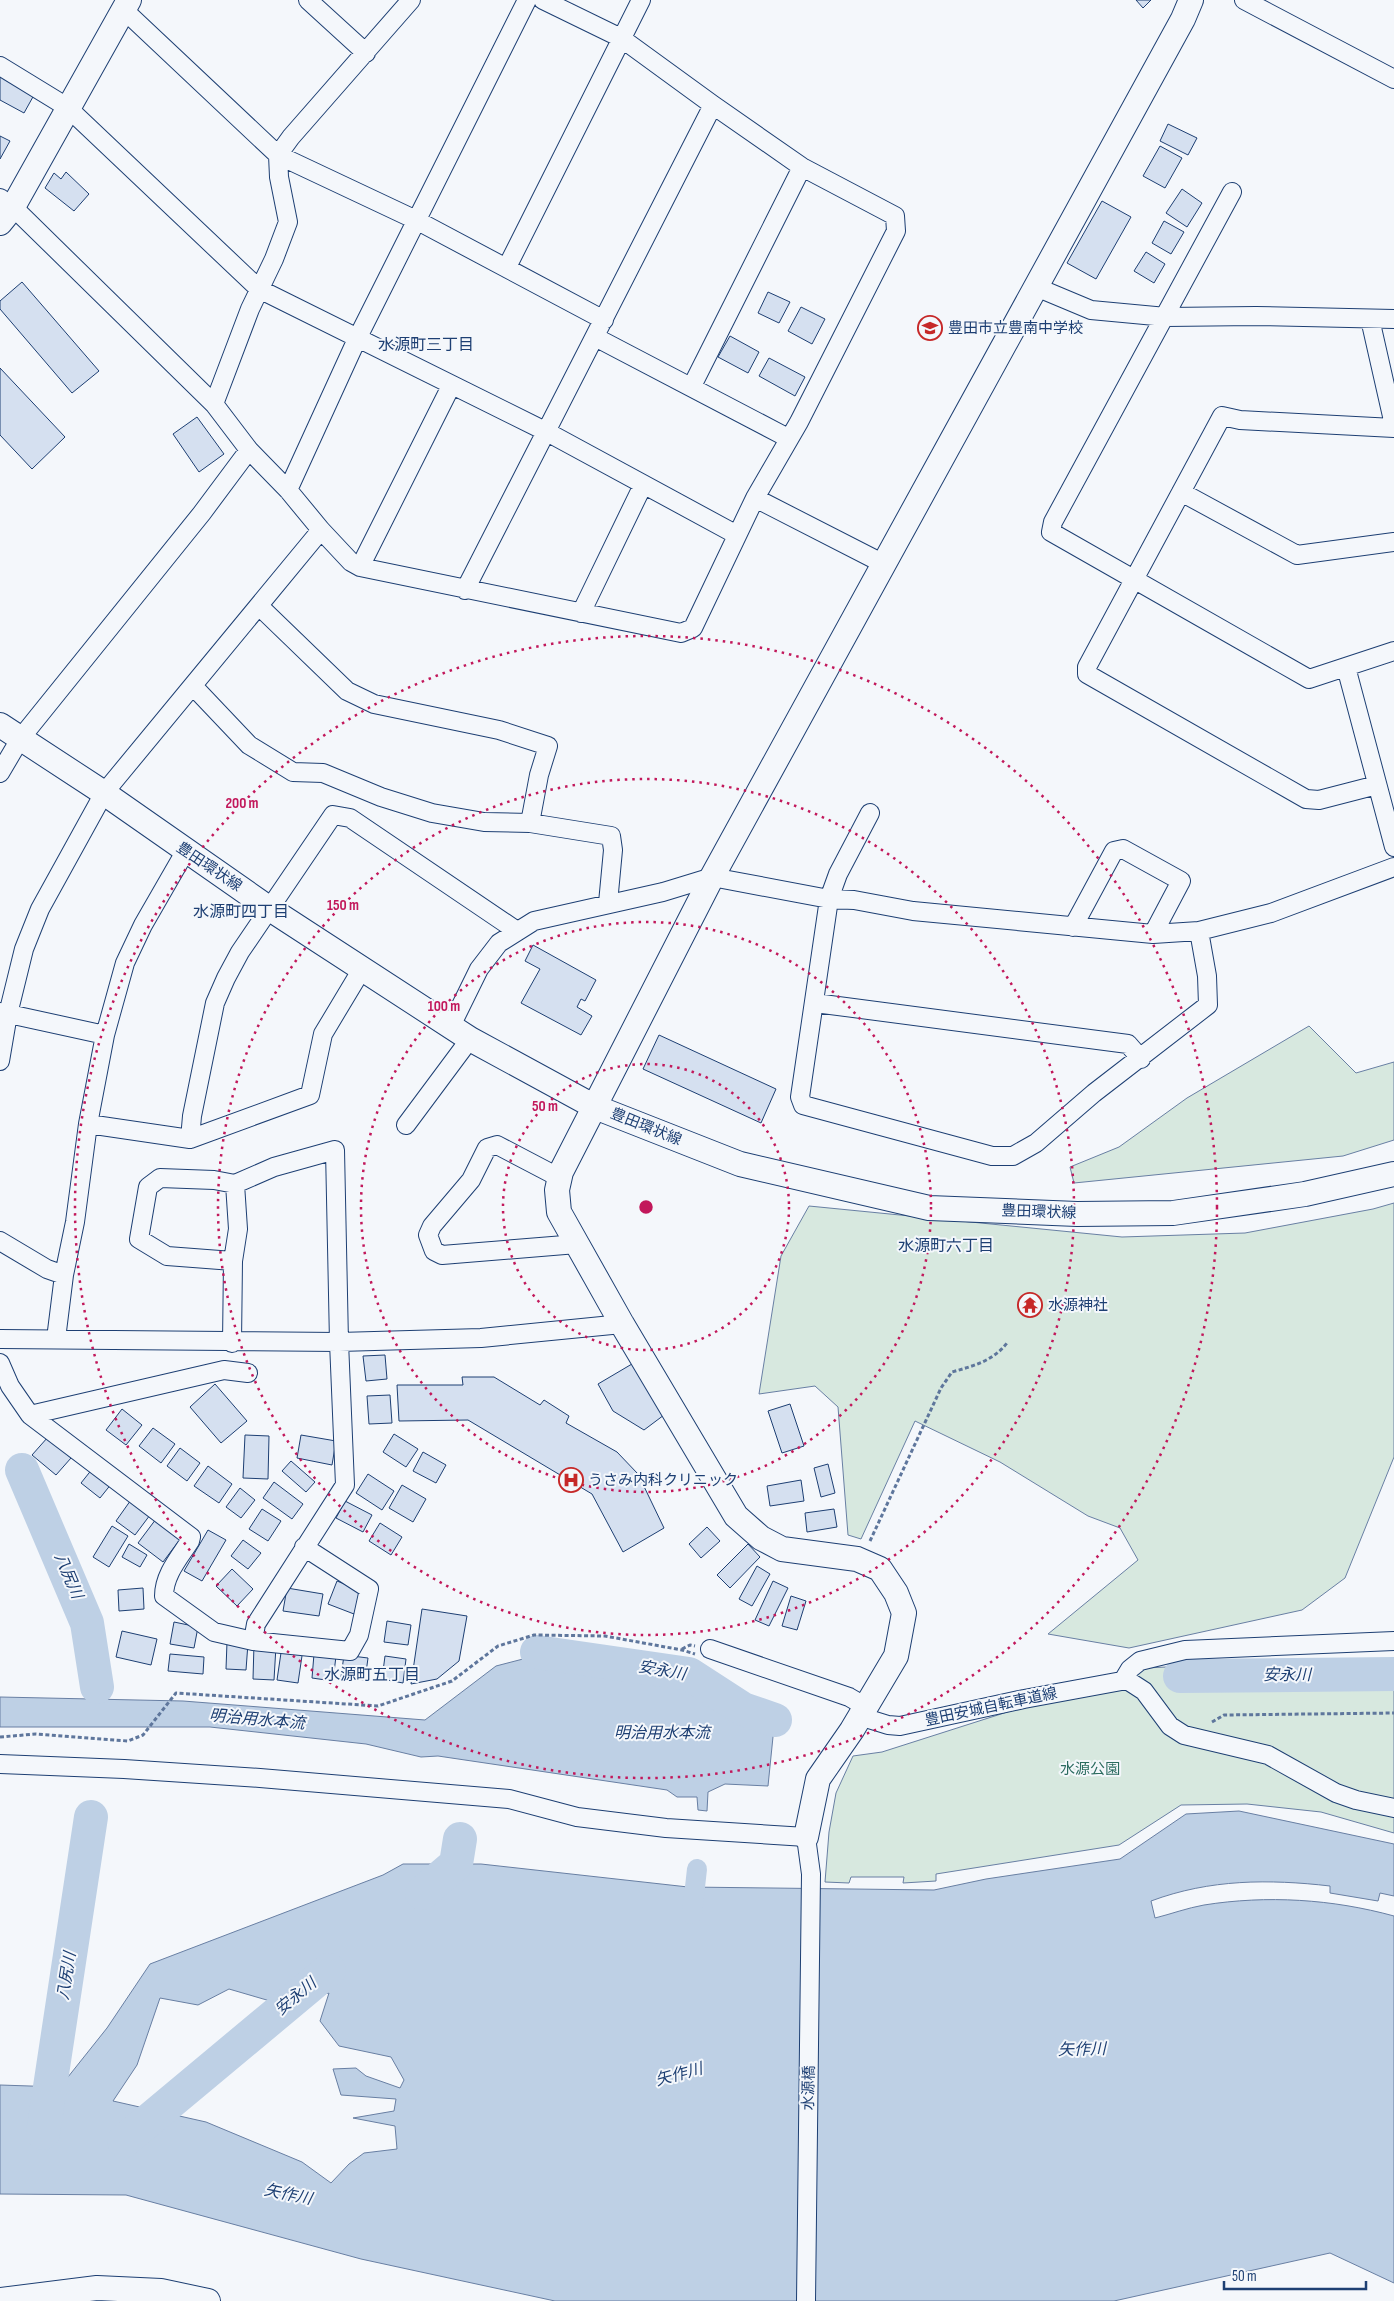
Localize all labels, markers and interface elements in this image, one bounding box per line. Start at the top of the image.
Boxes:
school or university icon: 豊田市立豊南中学校 [917,315,943,341]
place label: 豊田市立豊南中学校 [948,319,1083,338]
district label: 水源町三丁目 [378,336,474,355]
text: 200 m [225,794,259,813]
street label: 豊田環状線 [173,838,245,896]
text: 150 m [327,896,359,915]
district label: 水源町四丁目 [193,903,289,922]
text: 100 m [428,997,460,1016]
text: 50 m [532,1097,558,1116]
street label: 豊田環状線 [608,1104,684,1150]
centre of rings [637,1198,655,1216]
street label: 豊田環状線 [1001,1201,1077,1223]
district label: 水源町六丁目 [898,1237,994,1256]
temple icon: 水源神社 [1017,1292,1043,1318]
place label: 水源神社 [1048,1296,1108,1315]
hospital icon: うさみ内科クリニック [558,1467,584,1493]
place label: うさみ内科クリニック [588,1471,738,1490]
water label: 八尻川 [50,1550,87,1604]
water label: 安永川 [637,1657,689,1685]
district label: 水源町五丁目 [324,1666,420,1685]
water label: 安永川 [1263,1666,1313,1685]
street label: 豊田安城自転車道線 [923,1684,1059,1730]
water label: 明治用水本流 [208,1706,309,1734]
water label: 明治用水本流 [614,1724,713,1743]
park label: 水源公園 [1060,1760,1120,1779]
water label: 八尻川 [54,1949,80,2001]
water label: 安永川 [272,1973,322,2020]
water label: 矢作川 [1058,2040,1108,2060]
water label: 矢作川 [653,2059,707,2090]
street label: 水源橋 [799,2065,819,2111]
water label: 矢作川 [263,2181,315,2210]
scale bar [1224,2258,1366,2290]
text: 50 m [1232,2267,1257,2286]

